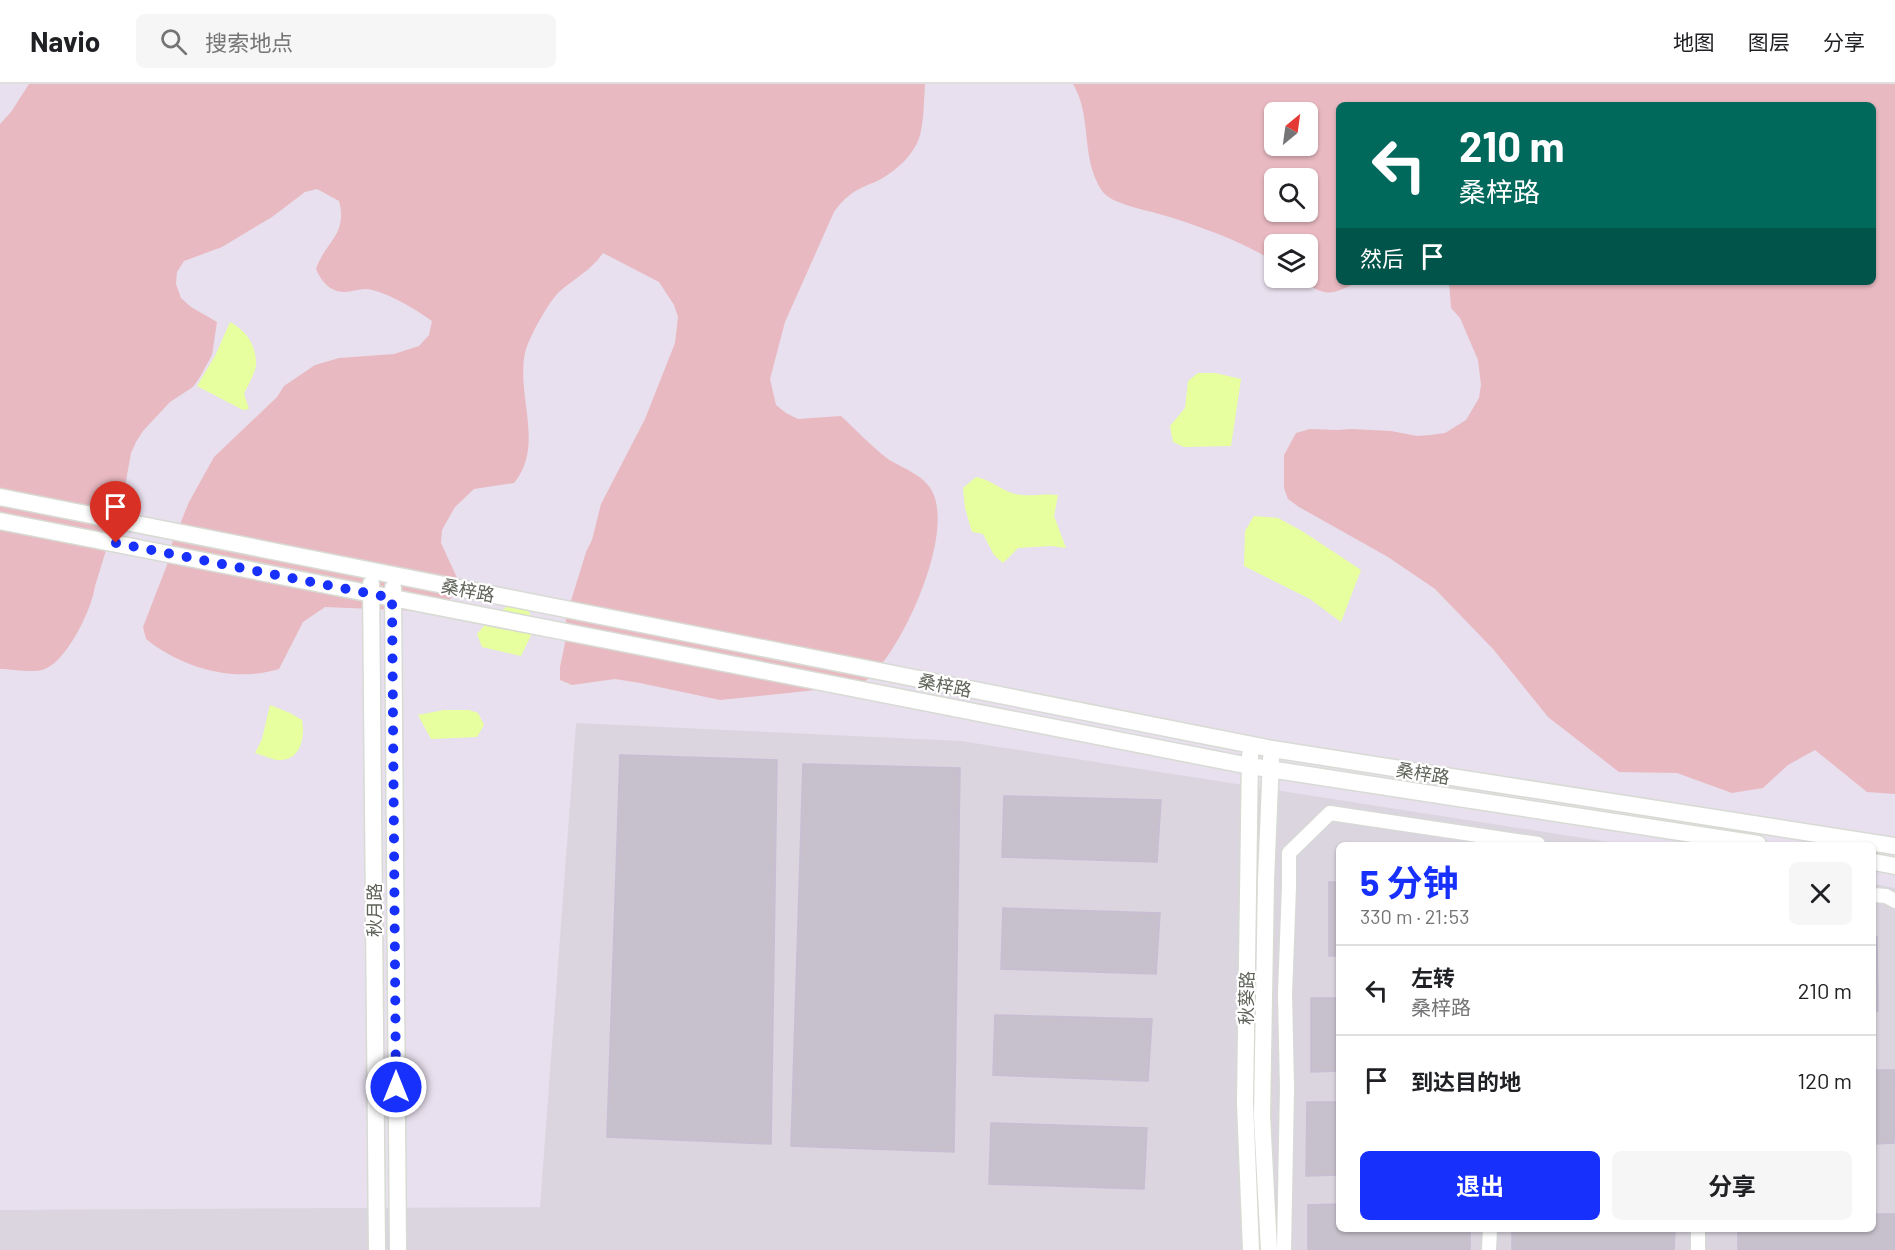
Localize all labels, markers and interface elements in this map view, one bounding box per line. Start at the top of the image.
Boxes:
search box [136,14,556,68]
text: Navio [30,24,100,58]
icon: search [157,25,190,58]
text: 搜索地点 [205,29,293,55]
text: 地图 [1673,29,1715,54]
text: 图层 [1748,29,1790,54]
text: 分享 [1823,29,1865,54]
north arrow [1264,102,1318,156]
map controls [1264,102,1318,288]
text: 210 m [1459,120,1565,170]
icon: left [1360,126,1438,204]
button: search [1264,168,1318,222]
text: 桑梓路 [1459,175,1540,207]
button: layers [1264,234,1318,288]
icon: arrive [1416,240,1449,273]
text: 然后 [1360,245,1404,271]
pin [90,481,141,543]
icon: arrive [99,490,132,523]
street label: 桑梓路 [439,574,497,606]
street label: 桑梓路 [916,669,974,701]
street label: 桑梓路 [1395,758,1451,788]
text: 5 分钟 [1360,860,1459,903]
button: close [1789,862,1852,925]
street label: 秋月路 [363,883,385,937]
text: 330 m · 21:53 [1360,904,1469,928]
text: 左转 [1411,964,1455,990]
street label: 秋葵路 [1235,971,1257,1025]
icon: left [1360,974,1393,1007]
text: 210 m [1798,977,1852,1003]
text: 桑梓路 [1411,995,1471,1019]
position arrow [364,1055,428,1119]
icon: arrive [1360,1064,1393,1097]
text: 120 m [1797,1067,1852,1093]
text: 到达目的地 [1411,1068,1521,1094]
button: 退出 [1360,1151,1600,1220]
button: 分享 [1612,1151,1852,1220]

